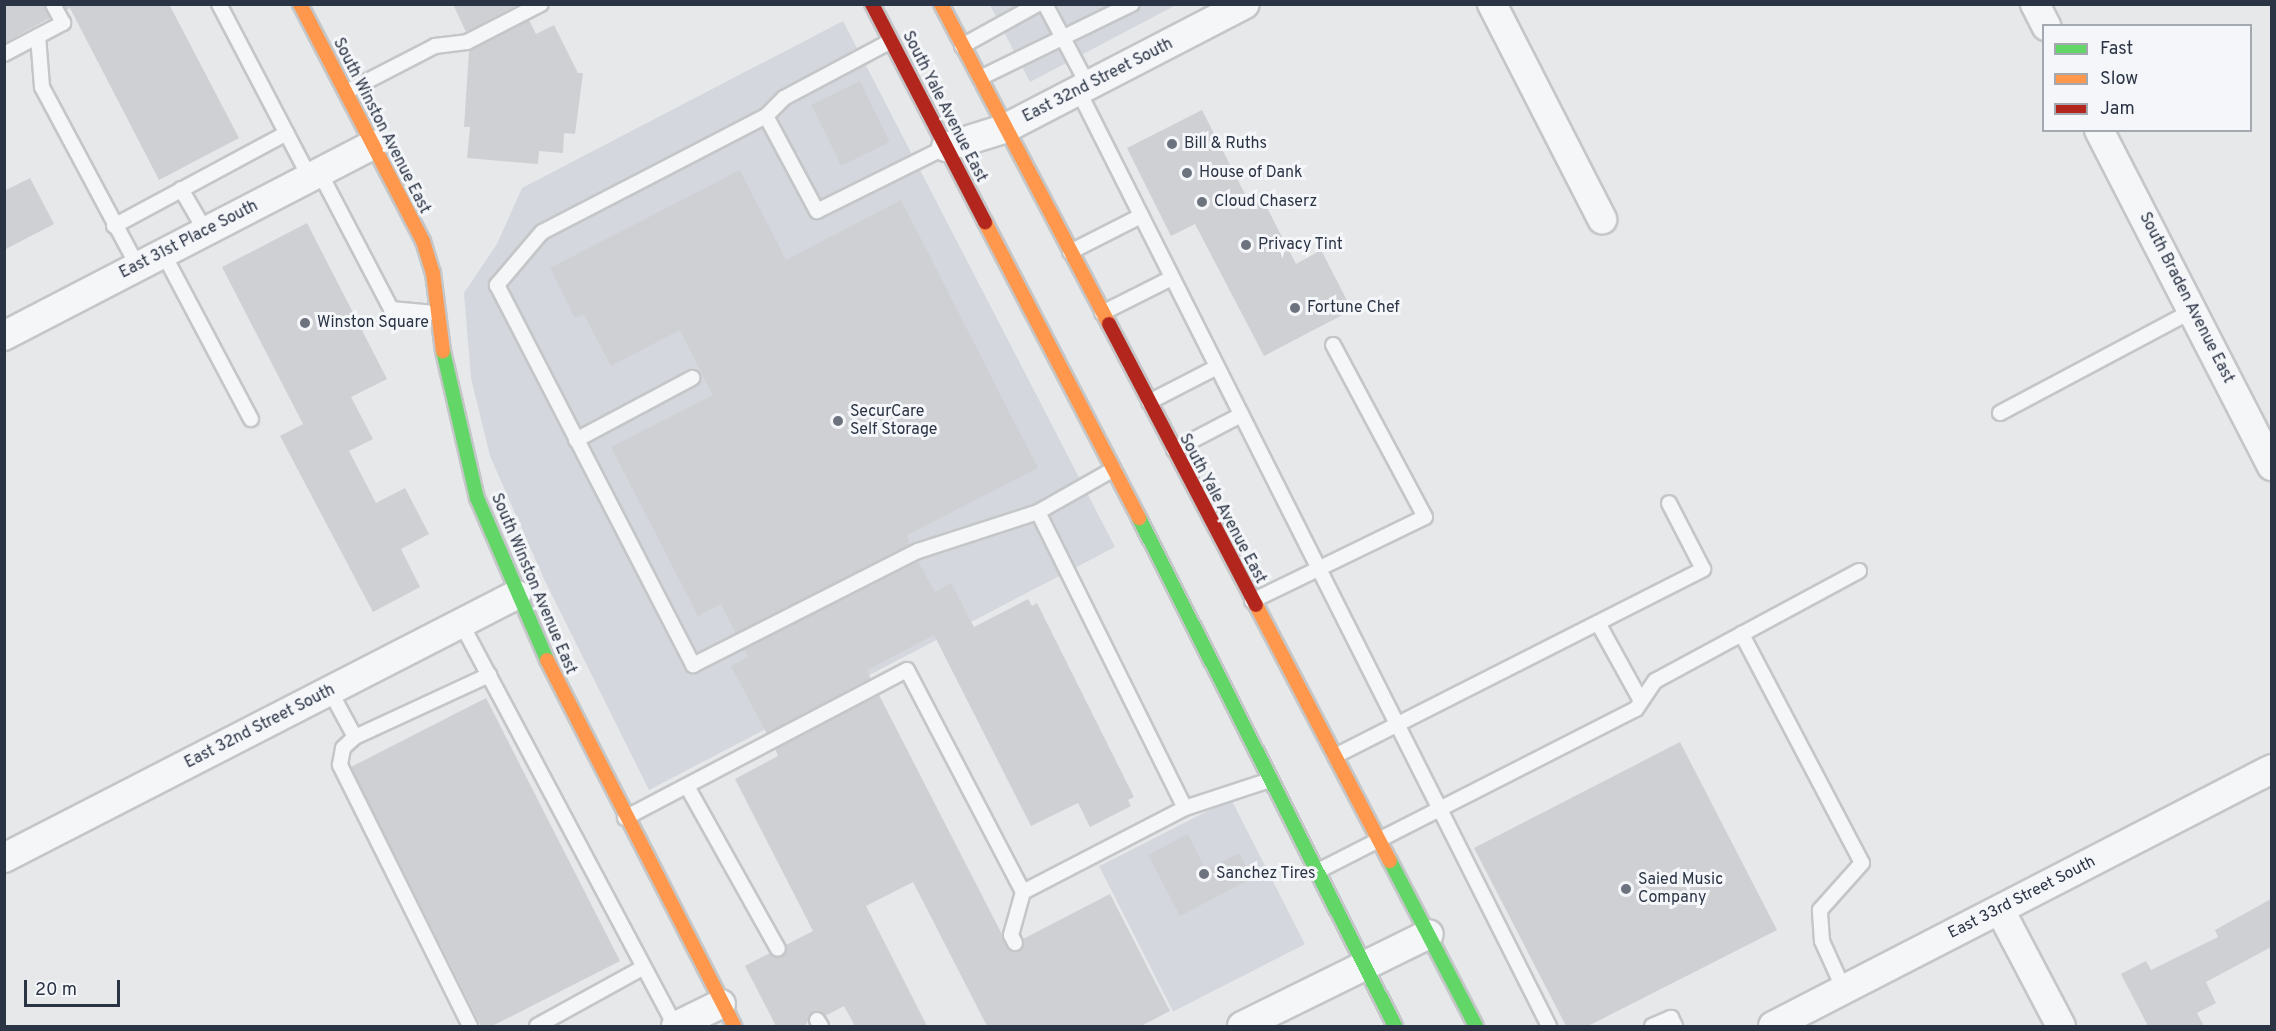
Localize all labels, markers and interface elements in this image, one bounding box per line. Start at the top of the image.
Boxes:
legend [2042,24,2252,132]
street label: South Yale Avenue East [897,28,991,186]
street label: South Winston Avenue East [328,34,434,218]
street label: East 32nd Street South [1020,35,1176,127]
text: Fast [2100,38,2133,61]
text: Slow [2100,68,2138,91]
text: Jam [2100,98,2135,121]
place label: Bill & Ruths [1184,134,1267,154]
marker: Bill & Ruths [1165,137,1179,151]
place label: House of Dank [1199,163,1303,183]
marker: House of Dank [1180,166,1194,180]
place label: Cloud Chaserz [1214,192,1317,212]
marker: Cloud Chaserz [1195,195,1209,209]
street label: East 31st Place South [117,197,261,283]
street label: South Braden Avenue East [2134,209,2238,387]
place label: Privacy Tint [1258,235,1343,255]
marker: Privacy Tint [1239,238,1253,252]
place label: Fortune Chef [1307,298,1400,318]
marker: Fortune Chef [1288,301,1302,315]
place label: Winston Square [317,313,429,333]
marker: Winston Square [298,316,312,330]
place label: SecurCare Self Storage [850,402,937,440]
marker: SecurCare Self Storage [831,414,845,428]
street label: South Yale Avenue East [1174,430,1270,588]
street label: South Winston Avenue East [486,490,580,678]
street label: East 32nd Street South [182,681,338,773]
street label: East 33rd Street South [1945,853,2099,943]
place label: Sanchez Tires [1216,864,1316,884]
marker: Sanchez Tires [1197,867,1211,881]
place label: Saied Music Company [1638,870,1723,908]
marker: Saied Music Company [1619,882,1633,896]
scale bar [27,968,123,1006]
text: 20 m [35,979,77,1002]

